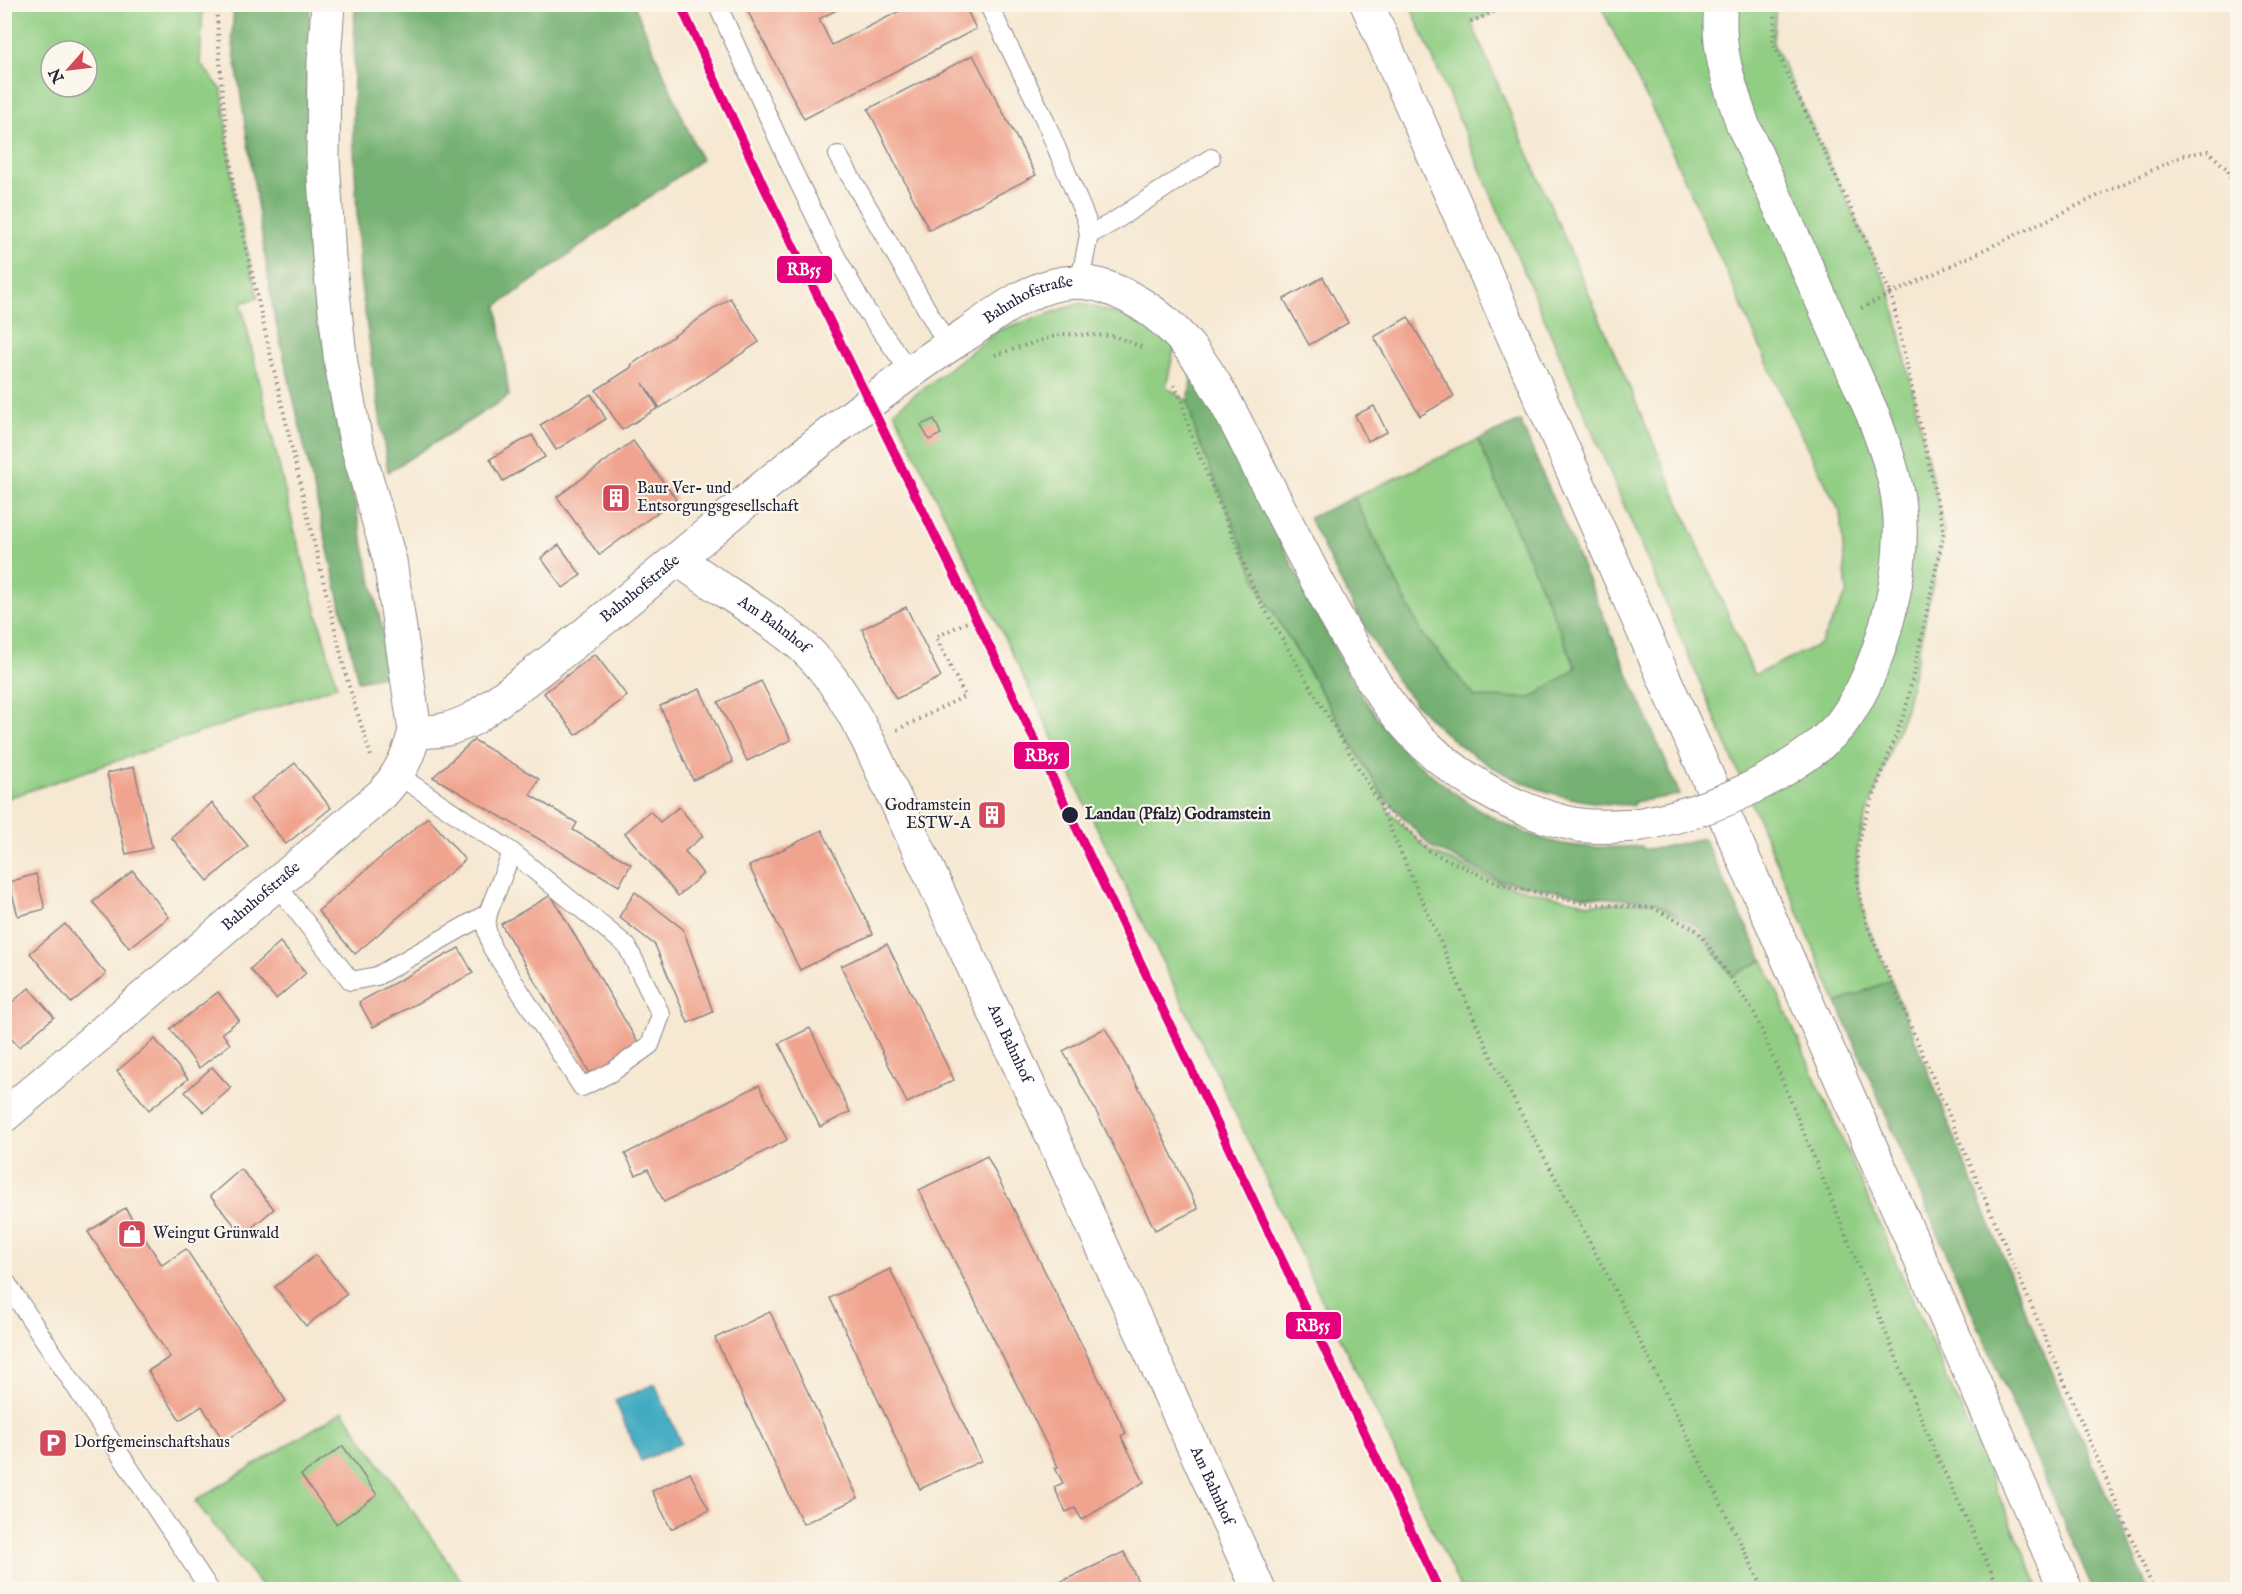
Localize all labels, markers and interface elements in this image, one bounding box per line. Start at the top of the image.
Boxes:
north arrow [39,39,99,99]
text: N [45,64,70,87]
line badge: RB55 [776,255,833,284]
text: RB55 [787,261,821,281]
street label: Bahnhofstraße [980,272,1074,329]
place label: Baur Ver- und Entsorgungsgesellschaft [637,479,799,517]
building icon: Baur Ver- und Entsorgungsgesellschaft [600,482,632,514]
street label: Bahnhofstraße [597,551,684,628]
street label: Am Bahnhof [733,591,816,660]
line badge: RB55 [1013,741,1070,770]
text: RB55 [1025,747,1059,767]
place label: Godramstein ESTW-A [885,796,972,834]
building icon: Godramstein ESTW-A [976,799,1008,831]
marker: Landau (Pfalz) Godramstein [1060,805,1080,825]
place label: Landau (Pfalz) Godramstein [1085,805,1271,825]
street label: Bahnhofstraße [218,858,305,936]
street label: Am Bahnhof [982,1001,1038,1089]
shop icon: Weingut Grünwald [116,1218,148,1250]
place label: Weingut Grünwald [153,1224,280,1244]
line badge: RB55 [1285,1311,1342,1340]
text: RB55 [1296,1317,1330,1337]
parking icon: Dorfgemeinschaftshaus [37,1427,69,1459]
place label: Dorfgemeinschaftshaus [74,1433,230,1453]
street label: Am Bahnhof [1185,1442,1239,1531]

